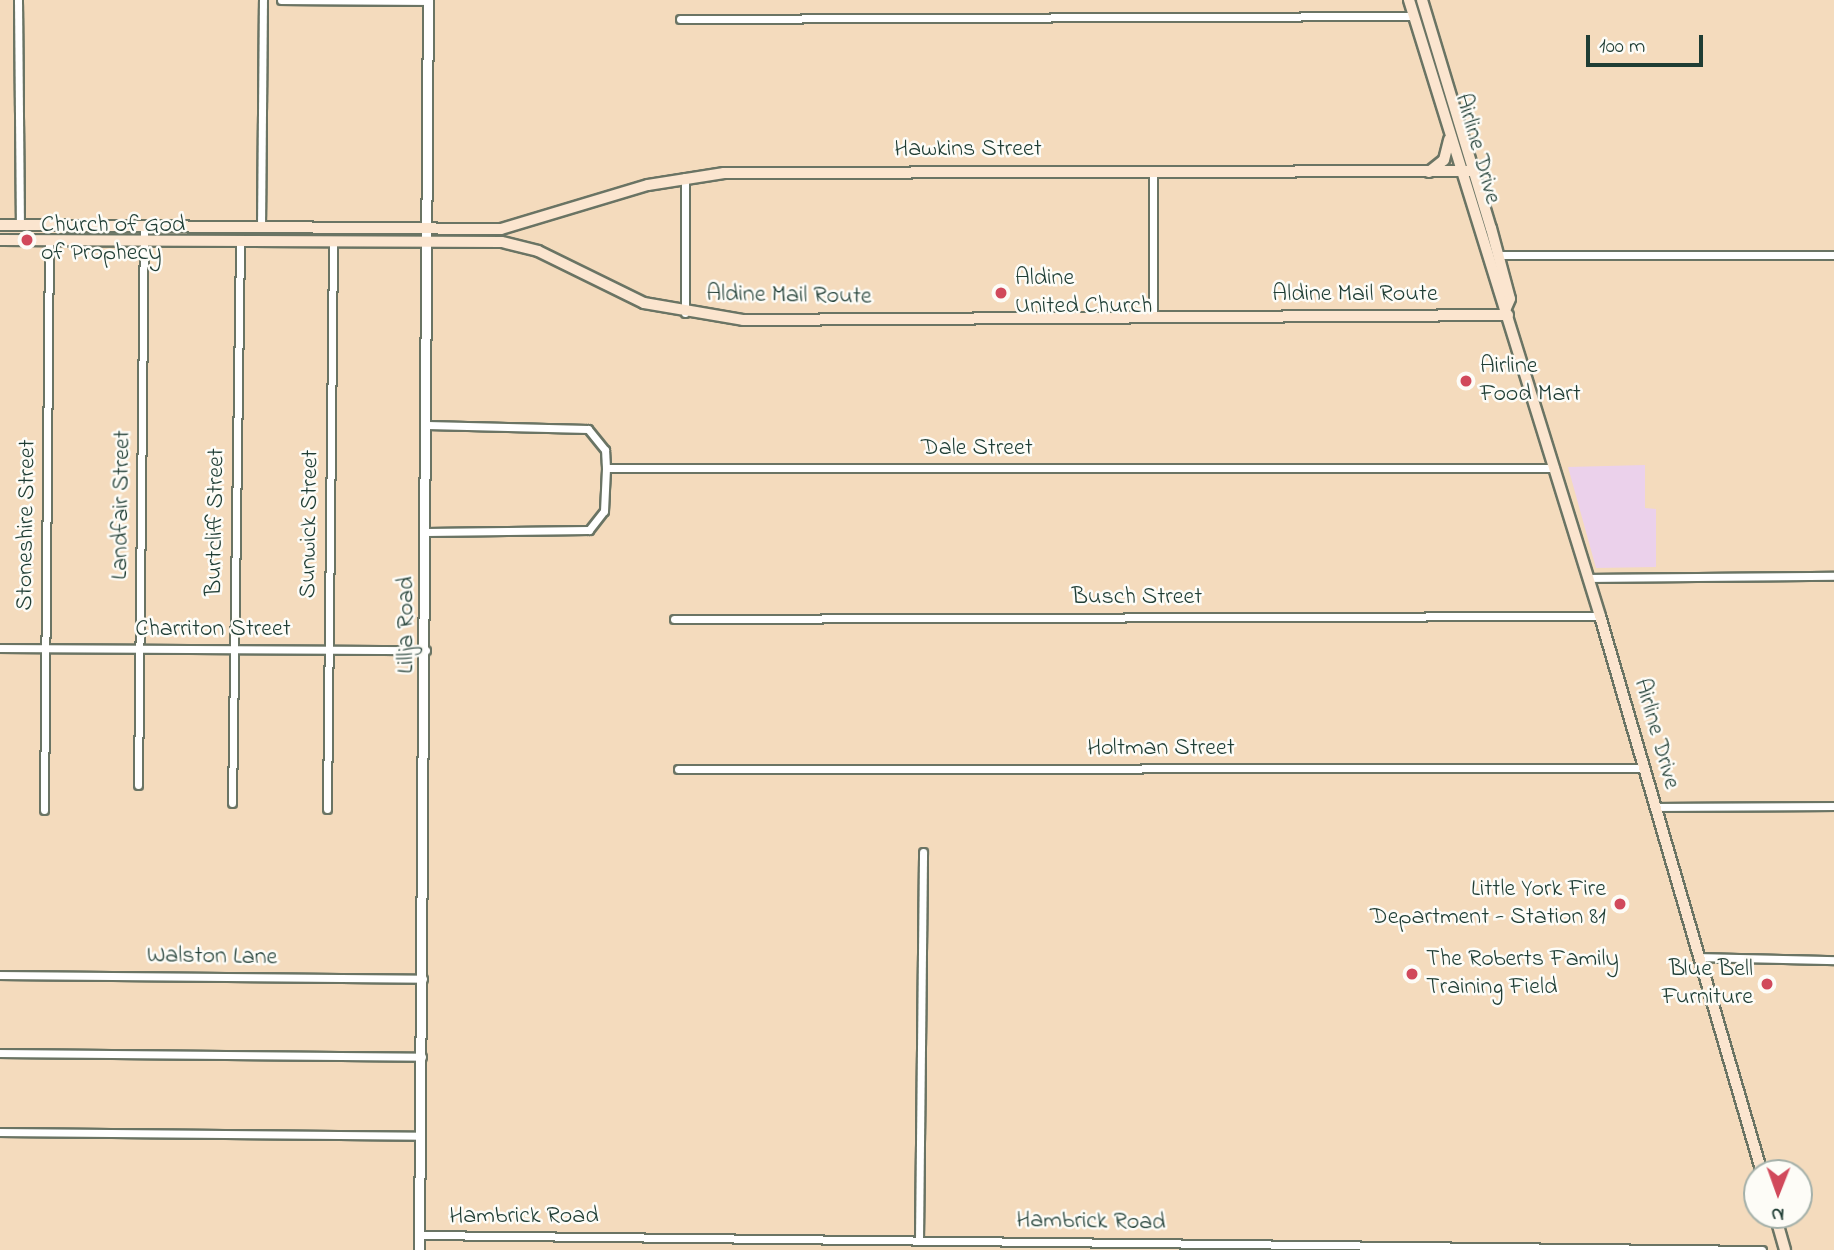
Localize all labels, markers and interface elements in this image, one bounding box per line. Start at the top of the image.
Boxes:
scale bar [1589,21,1706,65]
text: 100 m [1599,32,1645,62]
street label: Airline Drive [1448,90,1506,208]
street label: Hawkins Street [894,136,1042,164]
place label: Church of God of Prophecy [41,212,185,268]
marker: Church of God of Prophecy [19,232,35,248]
place label: Aldine United Church [1015,265,1152,321]
street label: Aldine Mail Route [706,280,872,312]
street label: Aldine Mail Route [1272,281,1438,309]
marker: Aldine United Church [993,285,1009,301]
place label: Airline Food Mart [1480,353,1581,409]
marker: Airline Food Mart [1458,373,1474,389]
street label: Landfair Street [106,430,138,580]
street label: Dale Street [921,435,1033,463]
street label: Stoneshire Street [11,439,43,611]
street label: Burtcliff Street [200,448,232,596]
street label: Sunwick Street [294,449,326,599]
street label: Lillja Road [393,576,421,674]
street label: Busch Street [1072,584,1202,612]
street label: Charriton Street [135,616,291,644]
street label: Airline Drive [1627,675,1685,793]
street label: Holtman Street [1087,735,1235,763]
place label: Little York Fire Department - Station 81 [1370,876,1606,932]
marker: Little York Fire Department - Station 81 [1612,896,1628,912]
street label: Walston Lane [146,941,278,973]
place label: The Roberts Family Training Field [1426,946,1619,1002]
place label: Blue Bell Furniture [1662,956,1753,1012]
marker: The Roberts Family Training Field [1404,966,1420,982]
marker: Blue Bell Furniture [1759,976,1775,992]
north arrow [1743,1159,1813,1229]
text: N [1771,1200,1784,1227]
street label: Hambrick Road [449,1203,599,1231]
street label: Hambrick Road [1016,1206,1166,1238]

